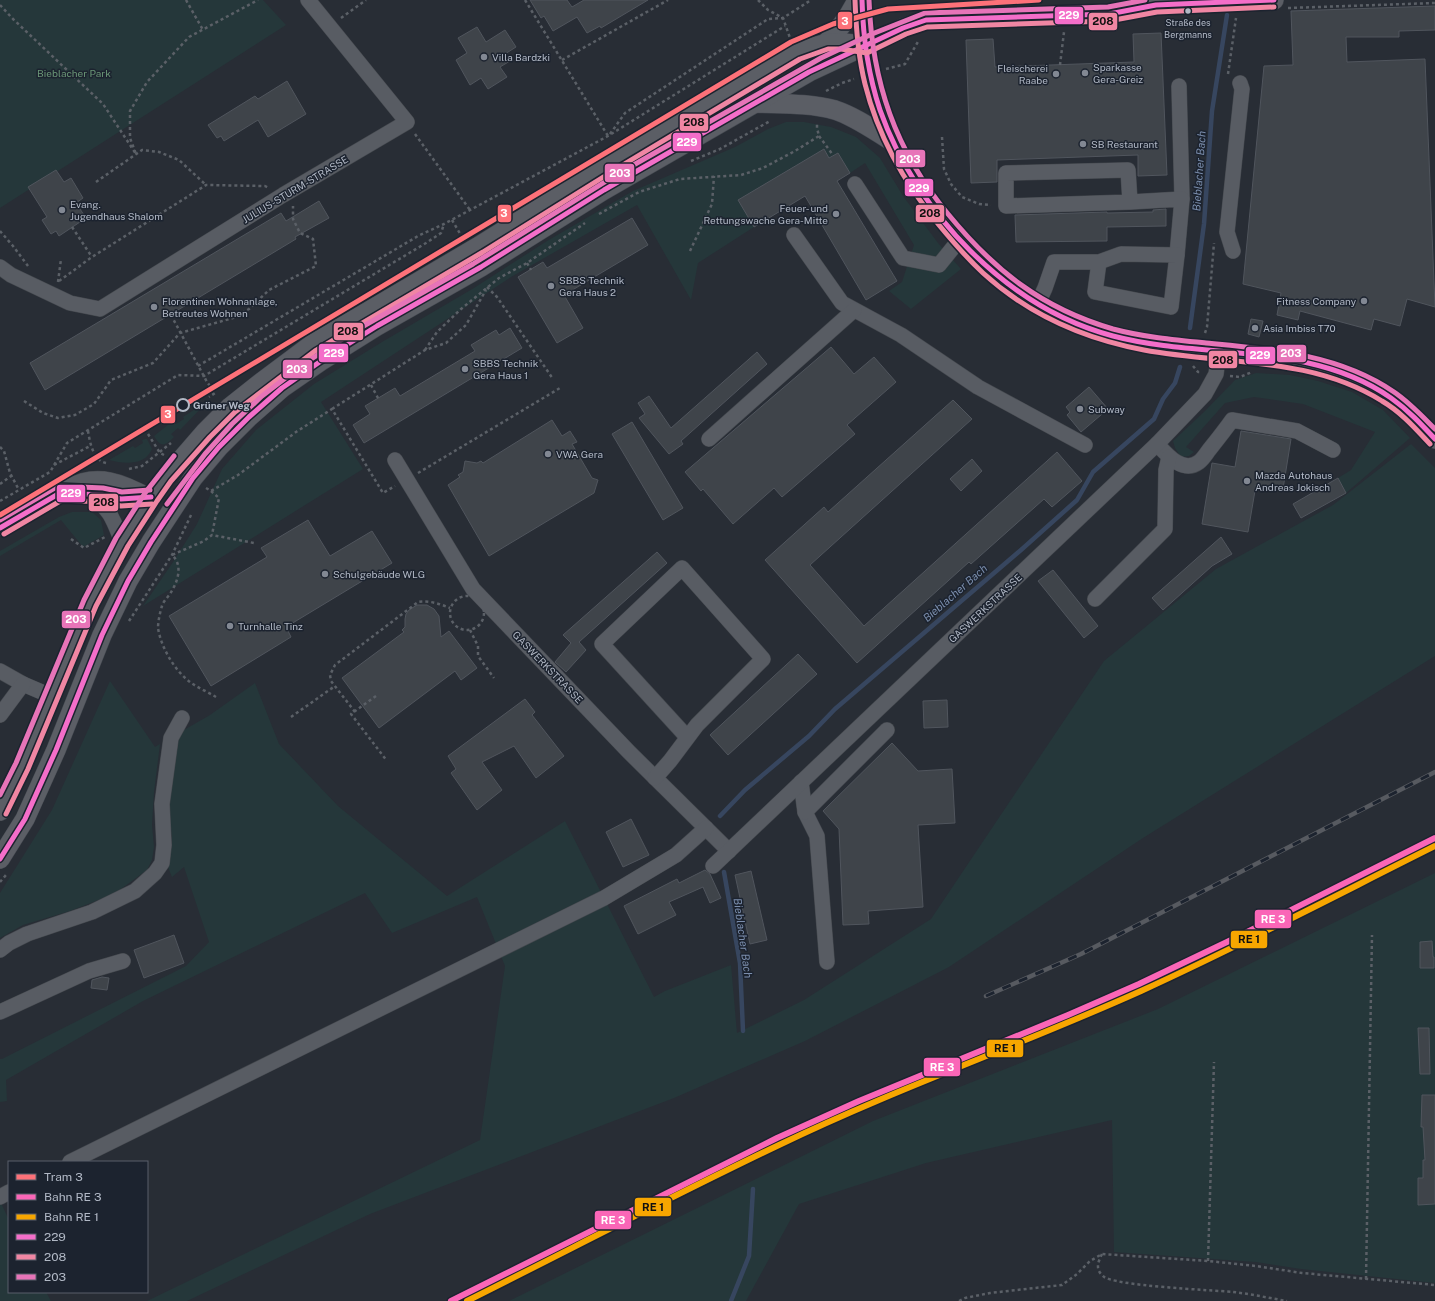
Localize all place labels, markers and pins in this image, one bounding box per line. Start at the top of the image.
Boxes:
marker: Straße des Bergmanns [1183,6,1193,16]
place label: Straße des Bergmanns [1164,17,1212,40]
place label: Villa Bardzki [492,51,550,63]
marker: Villa Bardzki [479,52,489,62]
place label: Sparkasse Gera-Greiz [1093,61,1143,85]
place label: Fleischerei Raabe [997,62,1048,86]
marker: Sparkasse Gera-Greiz [1080,68,1090,78]
marker: Fleischerei Raabe [1051,69,1061,79]
place label: SB Restaurant [1091,138,1158,150]
marker: SB Restaurant [1078,139,1088,149]
place label: Evang. Jugendhaus Shalom [70,198,163,222]
place label: Feuer- und Rettungswache Gera-Mitte [703,202,828,226]
marker: Evang. Jugendhaus Shalom [57,205,67,215]
marker: Feuer- und Rettungswache Gera-Mitte [831,209,841,219]
place label: SBBS Technik Gera Haus 2 [559,274,625,298]
marker: SBBS Technik Gera Haus 2 [546,281,556,291]
place label: Florentinen Wohnanlage, Betreutes Wohnen [162,295,277,319]
place label: Fitness Company [1276,295,1357,307]
marker: Fitness Company [1359,296,1369,306]
marker: Florentinen Wohnanlage, Betreutes Wohnen [149,302,159,312]
place label: Asia Imbiss T70 [1263,322,1336,334]
marker: Asia Imbiss T70 [1250,323,1260,333]
place label: SBBS Technik Gera Haus 1 [473,357,539,381]
marker: SBBS Technik Gera Haus 1 [460,364,470,374]
marker: Grüner Weg [176,398,190,412]
place label: Grüner Weg [193,399,250,411]
place label: Subway [1088,403,1126,415]
marker: Subway [1075,404,1085,414]
place label: VWA Gera [556,448,603,460]
marker: VWA Gera [543,449,553,459]
place label: Mazda Autohaus Andreas Jokisch [1255,469,1332,493]
marker: Mazda Autohaus Andreas Jokisch [1242,476,1252,486]
place label: Schulgebäude WLG [333,568,425,580]
marker: Schulgebäude WLG [320,569,330,579]
place label: Turnhalle Tinz [238,620,303,632]
marker: Turnhalle Tinz [225,621,235,631]

